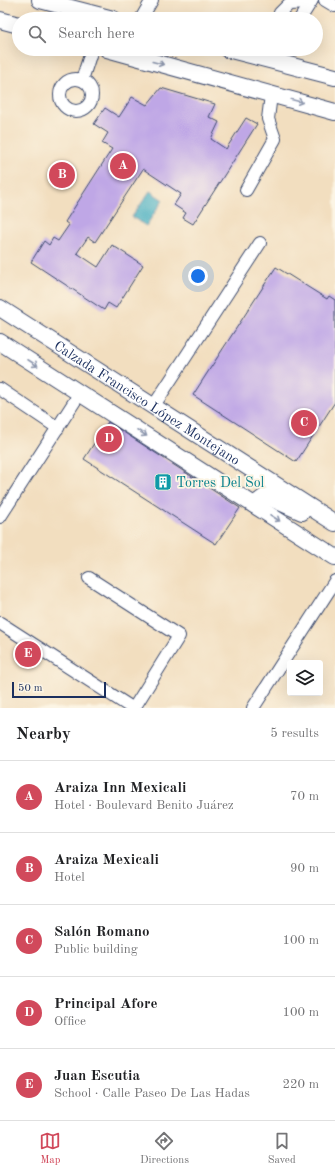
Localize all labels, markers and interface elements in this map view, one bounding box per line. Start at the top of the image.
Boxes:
search box [12,12,323,56]
icon: search [26,23,48,45]
text: Search here [58,27,135,42]
one-way arrow [151,60,164,67]
one-way arrow [290,98,303,106]
pin: A [110,151,136,181]
pin: B [49,160,75,190]
your location [188,266,208,286]
street label: Calzada Francisco López Montejano [51,339,242,468]
one-way arrow [27,359,38,367]
pin: C [291,408,317,438]
pin: D [96,424,122,454]
one-way arrow [136,429,147,437]
building icon: Torres Del Sol [153,472,173,492]
place label: Torres Del Sol [176,476,265,490]
one-way arrow [269,515,281,523]
pin: E [15,639,41,669]
map controls [287,660,323,696]
button: layers [287,660,323,696]
scale bar [12,680,106,699]
text: 50 m [18,683,43,694]
text: Nearby [16,726,71,743]
text: 5 results [270,727,319,740]
text: Araiza Inn Mexicali [54,781,186,796]
text: A [24,790,34,803]
text: 70 m [290,790,319,803]
text: Hotel · Boulevard Benito Juárez [54,799,234,812]
text: Araiza Mexicali [54,853,159,868]
text: B [24,862,34,875]
text: 90 m [290,862,319,875]
text: Hotel [54,871,85,884]
text: Salón Romano [54,925,150,940]
text: C [25,934,33,947]
text: 100 m [282,934,319,947]
text: Public building [54,943,138,956]
text: Principal Afore [54,997,158,1012]
text: D [24,1006,34,1019]
text: 100 m [282,1006,319,1019]
text: Office [54,1015,86,1028]
text: Juan Escutia [54,1069,140,1084]
text: E [25,1078,33,1091]
text: 220 m [282,1078,319,1091]
text: School · Calle Paseo De Las Hadas [54,1087,250,1100]
tab: Map [39,1130,61,1168]
tab: Directions [140,1130,189,1168]
tab: Saved [268,1130,296,1168]

